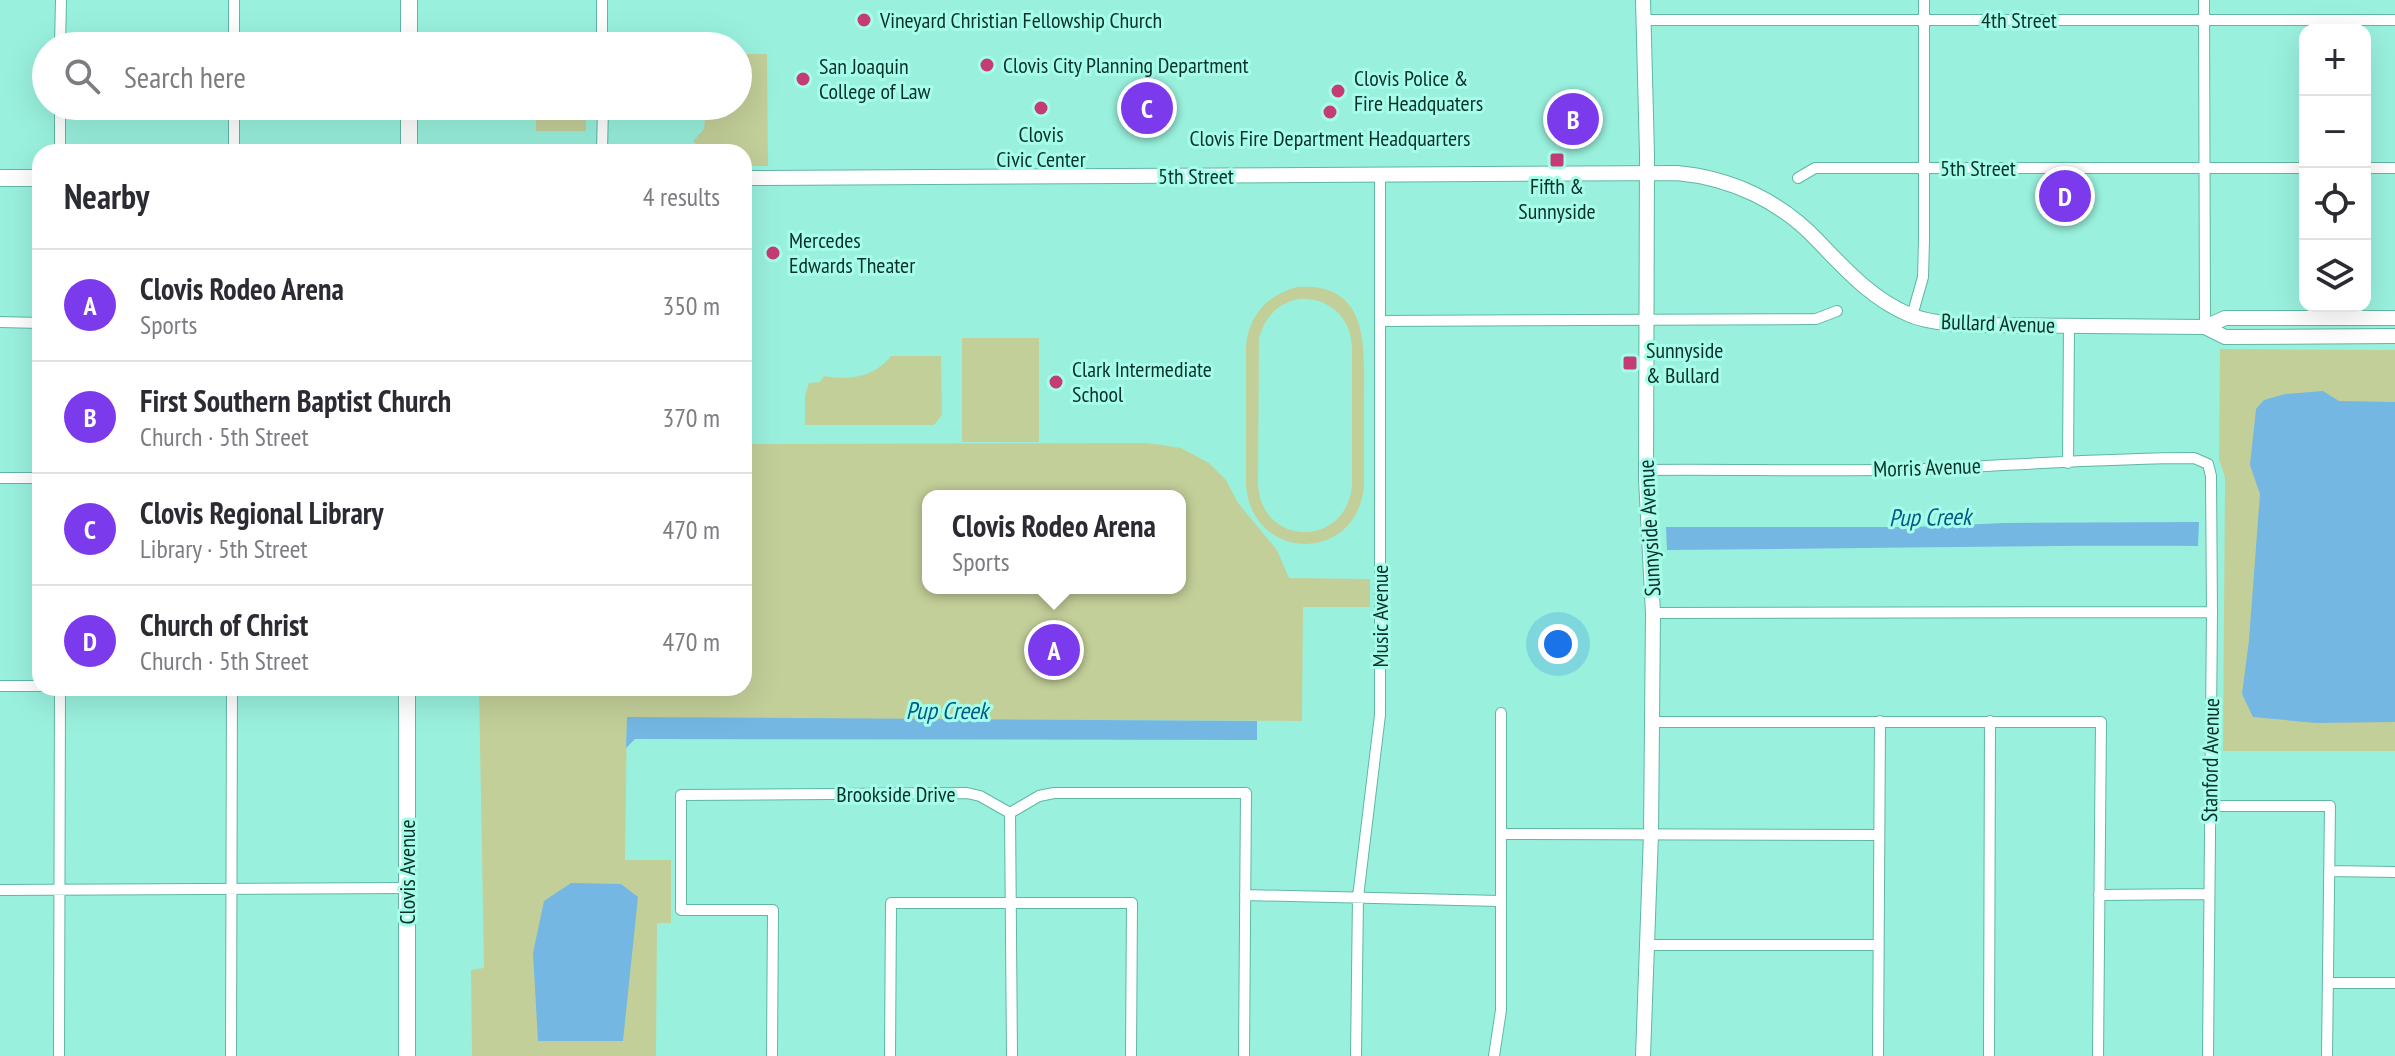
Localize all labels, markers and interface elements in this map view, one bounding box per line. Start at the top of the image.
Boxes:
place label: Vineyard Christian Fellowship Church [879,6,1162,34]
street label: 4th Street [1981,6,2057,34]
marker: Vineyard Christian Fellowship Church [855,11,873,29]
map controls [2299,24,2371,312]
button: + [2299,24,2371,96]
search box [32,32,752,120]
place label: Clovis City Planning Department [1003,51,1248,79]
place label: San Joaquin College of Law [819,52,931,105]
icon: search [60,54,104,98]
marker: Clovis City Planning Department [978,56,996,74]
text: Search here [124,57,246,96]
place label: Clovis Police & Fire Headquaters [1354,64,1483,117]
marker: San Joaquin College of Law [794,70,812,88]
pin: C [1121,78,1173,138]
marker: Clovis Police & Fire Headquaters [1329,82,1347,100]
pin: B [1547,89,1599,149]
button: − [2299,96,2371,168]
marker: Clovis Civic Center [1032,99,1050,117]
marker: Clovis Fire Department Headquarters [1321,103,1339,121]
place label: Clovis Civic Center [996,120,1086,173]
place label: Clovis Fire Department Headquarters [1190,124,1470,152]
marker: Fifth & Sunnyside [1548,151,1566,169]
street label: 5th Street [1940,154,2016,182]
street label: 5th Street [1158,162,1234,190]
pin: D [2039,166,2091,226]
button: locate [2299,168,2371,240]
place label: Fifth & Sunnyside [1518,172,1596,225]
text: Nearby [64,174,149,218]
text: 4 results [643,180,720,213]
place label: Mercedes Edwards Theater [789,226,915,279]
button: layers [2299,240,2371,312]
marker: Mercedes Edwards Theater [764,244,782,262]
text: Clovis Rodeo Arena [140,269,344,308]
text: A [83,289,97,322]
text: 350 m [662,289,720,322]
street label: Bullard Avenue [1940,307,2056,339]
text: Sports [140,308,197,341]
place label: Sunnyside & Bullard [1646,336,1723,389]
marker: Sunnyside & Bullard [1621,354,1639,372]
place label: Clark Intermediate School [1072,355,1212,408]
marker: Clark Intermediate School [1047,373,1065,391]
text: First Southern Baptist Church [140,381,451,420]
text: B [84,401,96,434]
text: 370 m [662,401,720,434]
text: Church · 5th Street [140,420,309,453]
street label: Morris Avenue [1873,451,1981,483]
street label: Sunnyside Avenue [1631,459,1667,597]
popup [922,490,1186,594]
text: Clovis Regional Library [140,493,384,532]
water label: Pup Creek [1889,501,1974,533]
text: Clovis Rodeo Arena [952,506,1156,545]
text: C [84,513,96,546]
text: 470 m [662,513,720,546]
text: Library · 5th Street [140,532,308,565]
text: Sports [952,545,1009,578]
street label: Music Avenue [1366,565,1394,667]
text: Church of Christ [140,605,308,644]
pin: A [1028,620,1080,680]
your location [1538,624,1578,664]
text: D [83,625,97,658]
text: 470 m [662,625,720,658]
text: Church · 5th Street [140,644,309,677]
water label: Pup Creek [906,695,991,726]
street label: Stanford Avenue [2195,698,2225,822]
street label: Brookside Drive [836,780,956,808]
street label: Clovis Avenue [393,820,421,924]

